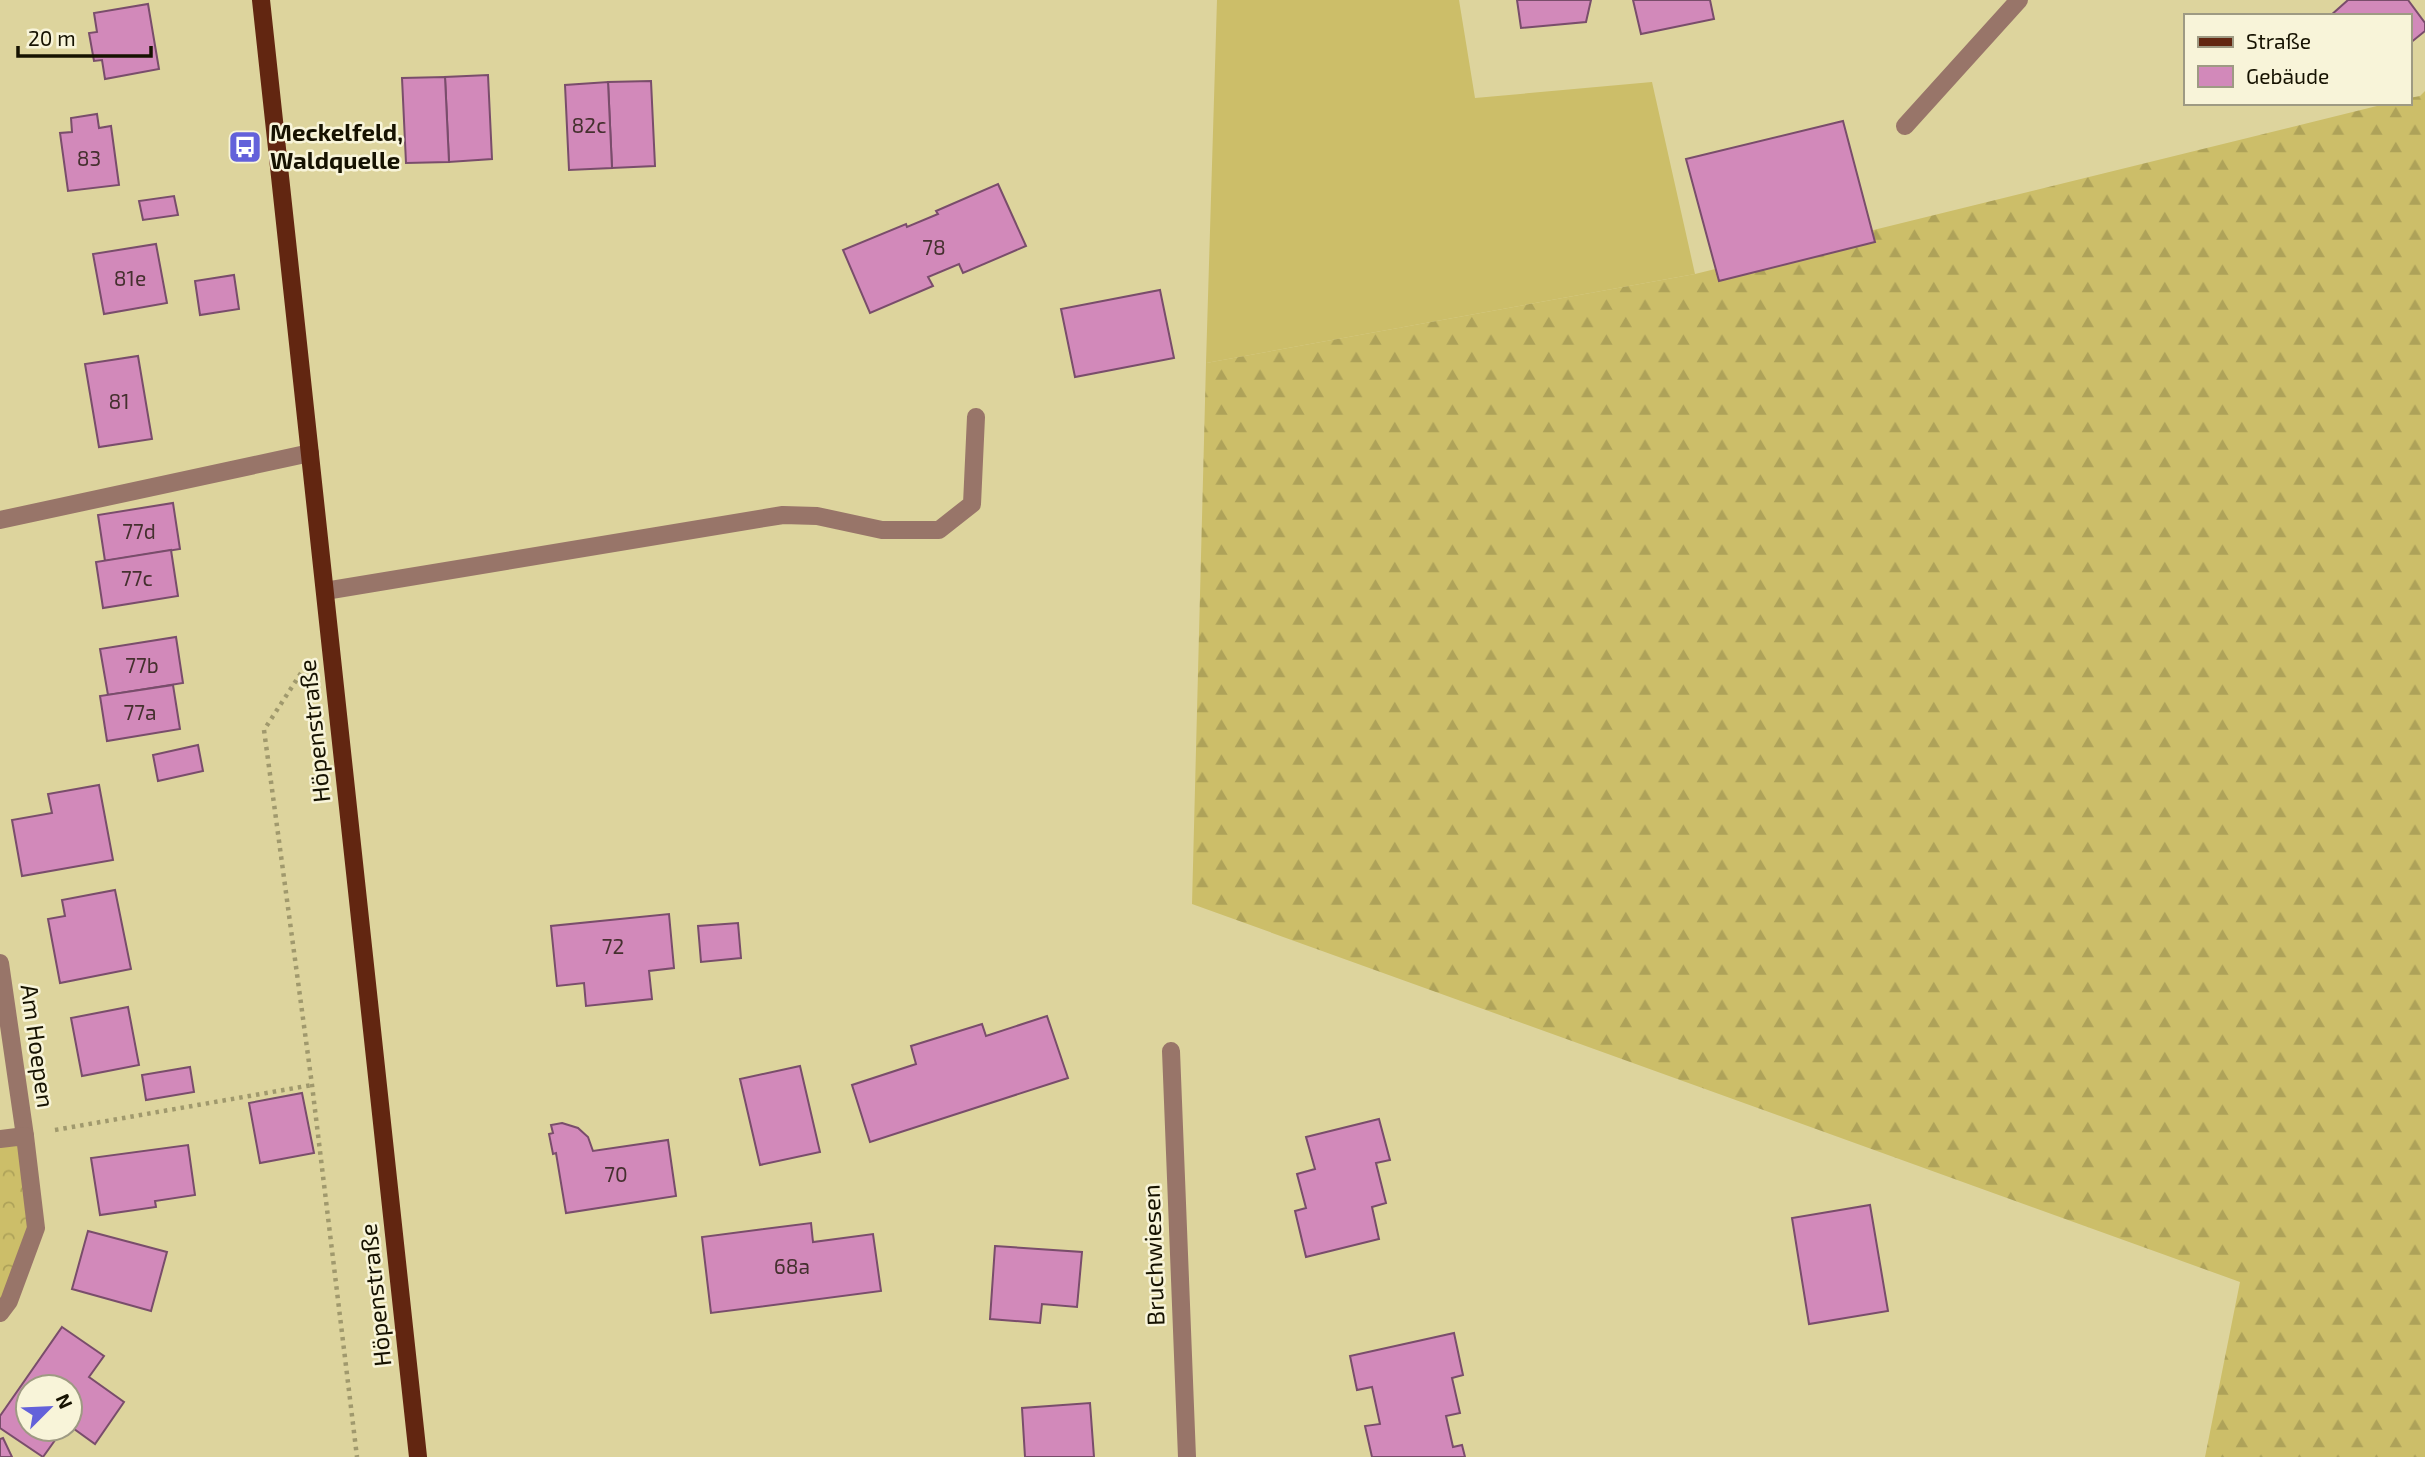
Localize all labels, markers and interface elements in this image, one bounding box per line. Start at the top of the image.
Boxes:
scale bar [18,14,150,58]
legend [2184,14,2411,105]
text: 20 m [28,25,76,50]
text: Straße [2246,28,2311,53]
text: Gebäude [2246,63,2329,88]
house number: 82c [572,112,606,137]
place label: Meckelfeld, Waldquelle [270,117,403,174]
bus stop icon: Meckelfeld, Waldquelle [226,128,264,166]
house number: 83 [77,145,101,170]
house number: 78 [922,234,946,259]
house number: 81e [114,265,146,290]
house number: 81 [108,388,130,413]
house number: 77d [122,518,156,543]
house number: 77c [121,565,153,590]
house number: 77b [125,652,159,677]
street label: Höpenstraße [292,658,335,804]
house number: 77a [123,699,157,724]
house number: 72 [602,933,624,958]
street label: Am Hoepen [15,982,62,1110]
house number: 70 [604,1161,628,1186]
street label: Bruchwiesen [1136,1184,1169,1326]
street label: Höpenstraße [353,1222,396,1368]
house number: 68a [774,1253,810,1278]
north arrow [14,1373,84,1443]
text: N [52,1390,78,1412]

